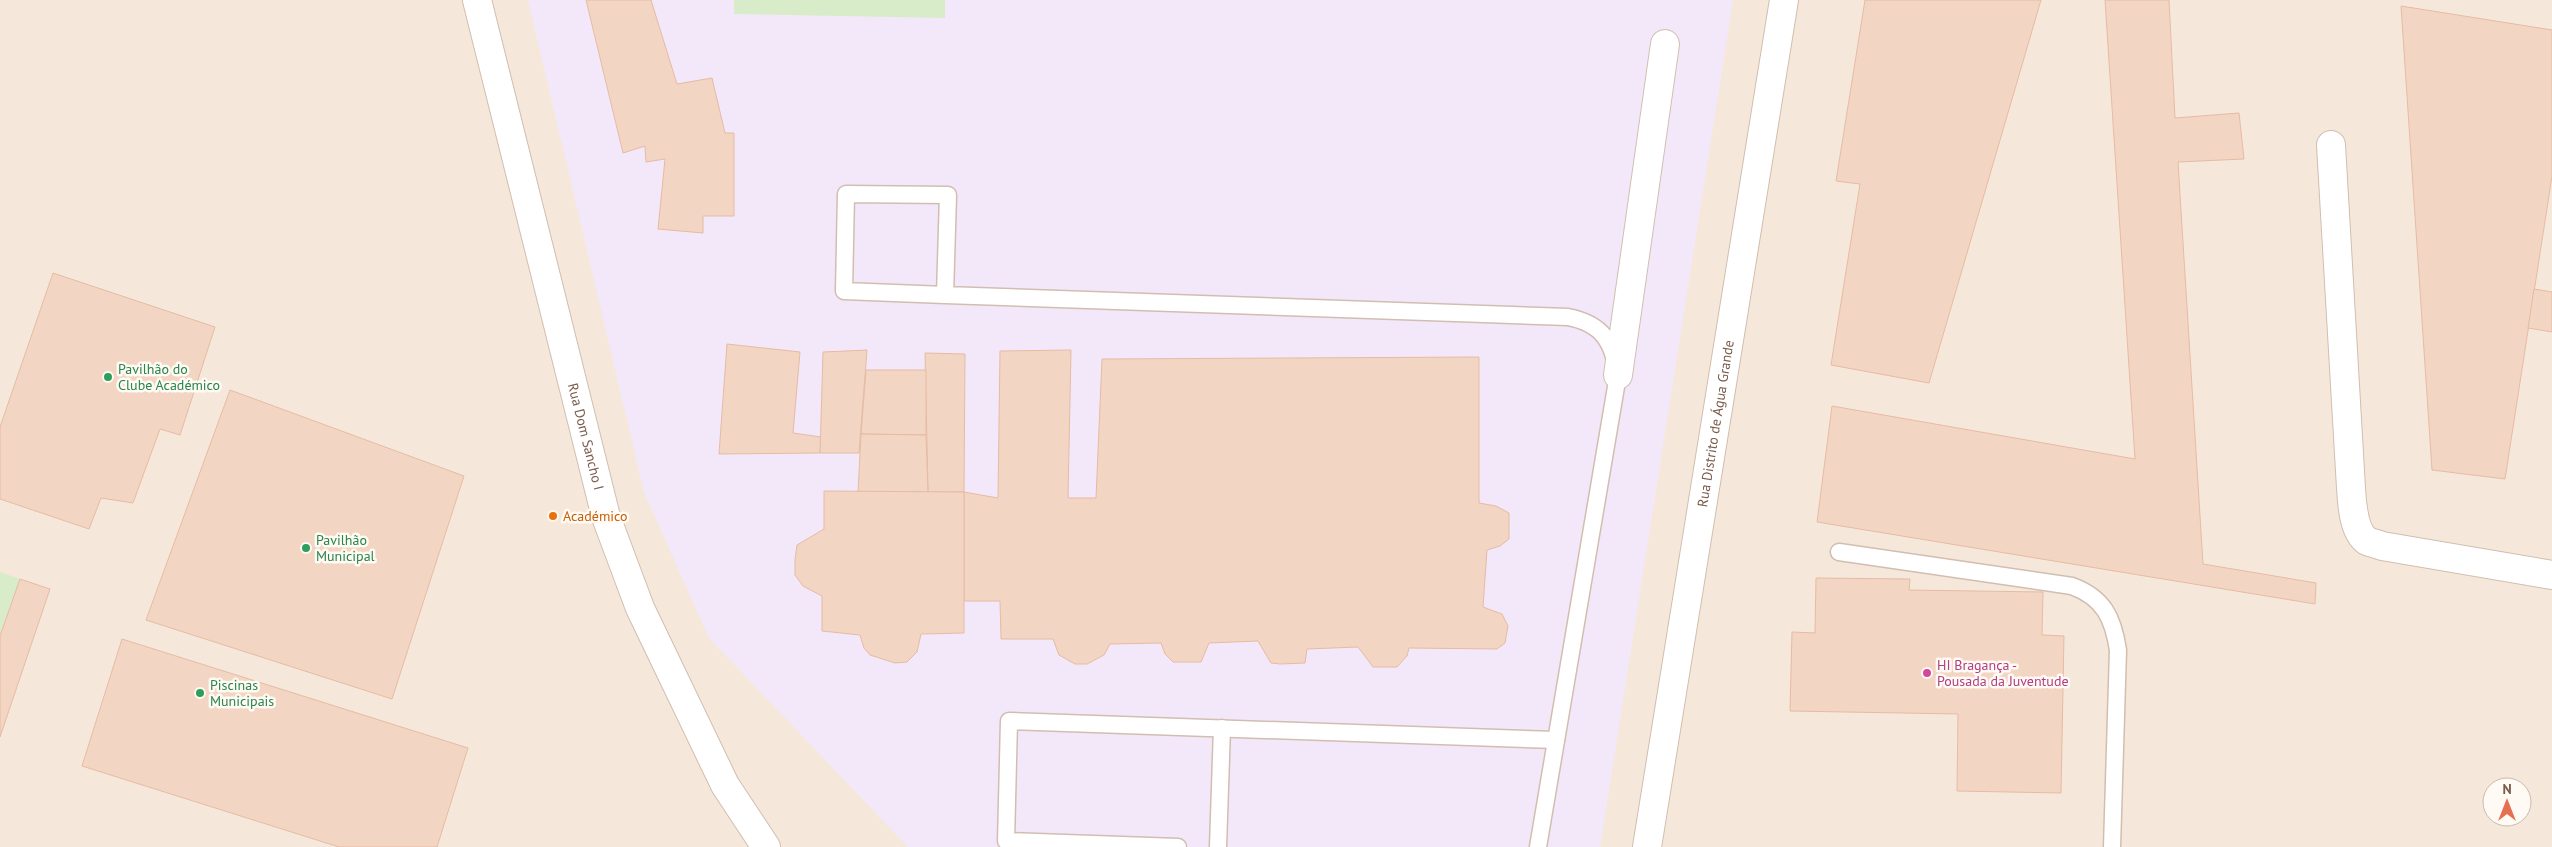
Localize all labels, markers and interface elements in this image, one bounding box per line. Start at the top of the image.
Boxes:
street label: Rua Distrito de Água Grande [1693,339,1738,508]
place label: Pavilhão do Clube Académico [118,360,220,394]
marker: Pavilhão do Clube Académico [102,371,114,383]
street label: Rua Dom Sancho I [564,381,608,492]
place label: Académico [563,507,628,525]
marker: Académico [547,510,559,522]
place label: Pavilhão Municipal [316,531,375,565]
marker: Pavilhão Municipal [300,542,312,554]
place label: HI Bragança - Pousada da Juventude [1937,656,2069,690]
marker: HI Bragança - Pousada da Juventude [1921,667,1933,679]
place label: Piscinas Municipais [210,676,274,710]
marker: Piscinas Municipais [194,687,206,699]
north arrow [2482,777,2532,827]
text: N [2502,780,2512,798]

